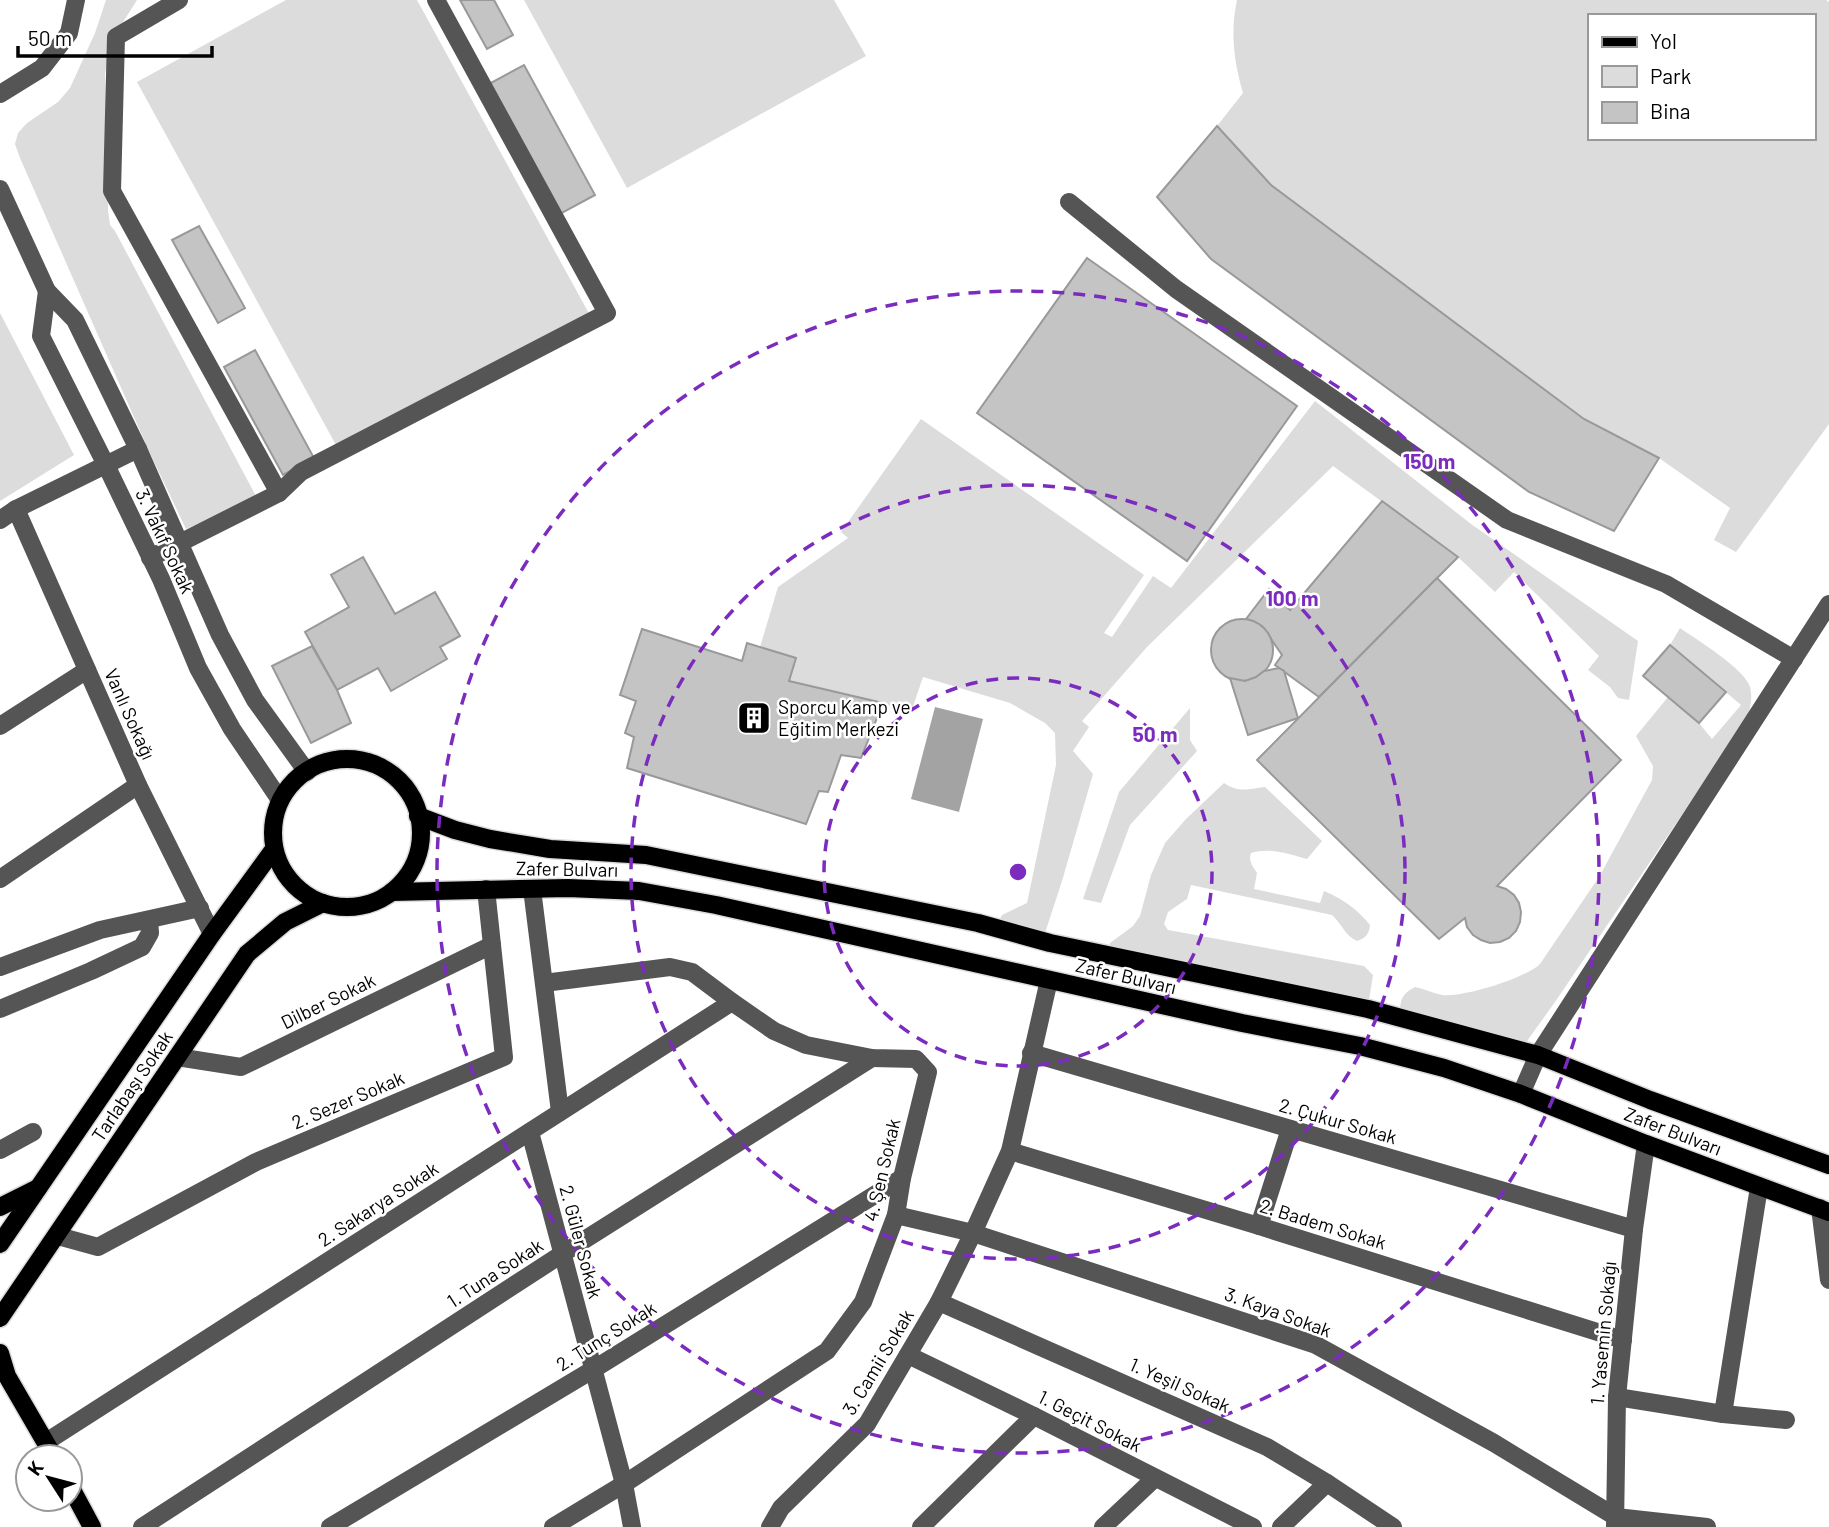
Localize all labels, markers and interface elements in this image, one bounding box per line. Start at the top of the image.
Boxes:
scale bar [18,14,212,58]
legend [1588,14,1815,140]
text: 50 m [28,25,72,50]
text: Yol [1650,28,1677,53]
text: Park [1650,63,1691,88]
text: Bina [1650,98,1691,123]
text: 150 m [1403,448,1455,473]
street label: 3. Vakıf Sokak [131,485,200,597]
text: 100 m [1265,585,1319,610]
street label: Vanlı Sokağı [100,665,161,763]
place label: Sporcu Kamp ve Eğitim Merkezi [778,695,911,740]
building icon: Sporcu Kamp ve Eğitim Merkezi [735,699,773,737]
text: 50 m [1132,721,1178,746]
street label: Zafer Bulvarı [516,856,618,881]
centre of rings [1006,860,1030,884]
street label: Zafer Bulvarı [1074,953,1179,998]
street label: Dilber Sokak [277,968,379,1033]
street label: Tarlabaşı Sokak [86,1026,177,1145]
street label: 2. Sezer Sokak [288,1066,407,1134]
street label: 2. Çukur Sokak [1277,1093,1400,1148]
street label: Zafer Bulvarı [1621,1101,1725,1160]
street label: 4. Şen Sokak [859,1116,905,1224]
street label: 2. Sakarya Sokak [313,1156,442,1251]
street label: 2. Güler Sokak [555,1183,608,1301]
street label: 2. Badem Sokak [1257,1193,1389,1254]
street label: 1. Tuna Sokak [442,1233,547,1312]
street label: 1. Yasemin Sokağı [1585,1260,1620,1406]
street label: 3. Kaya Sokak [1222,1282,1335,1342]
street label: 2. Tunç Sokak [552,1296,660,1375]
street label: 3. Camii Sokak [837,1305,918,1419]
street label: 1. Yeşil Sokak [1126,1352,1234,1417]
street label: 1. Geçit Sokak [1035,1385,1146,1456]
north arrow [14,1443,84,1513]
text: K [22,1456,48,1479]

